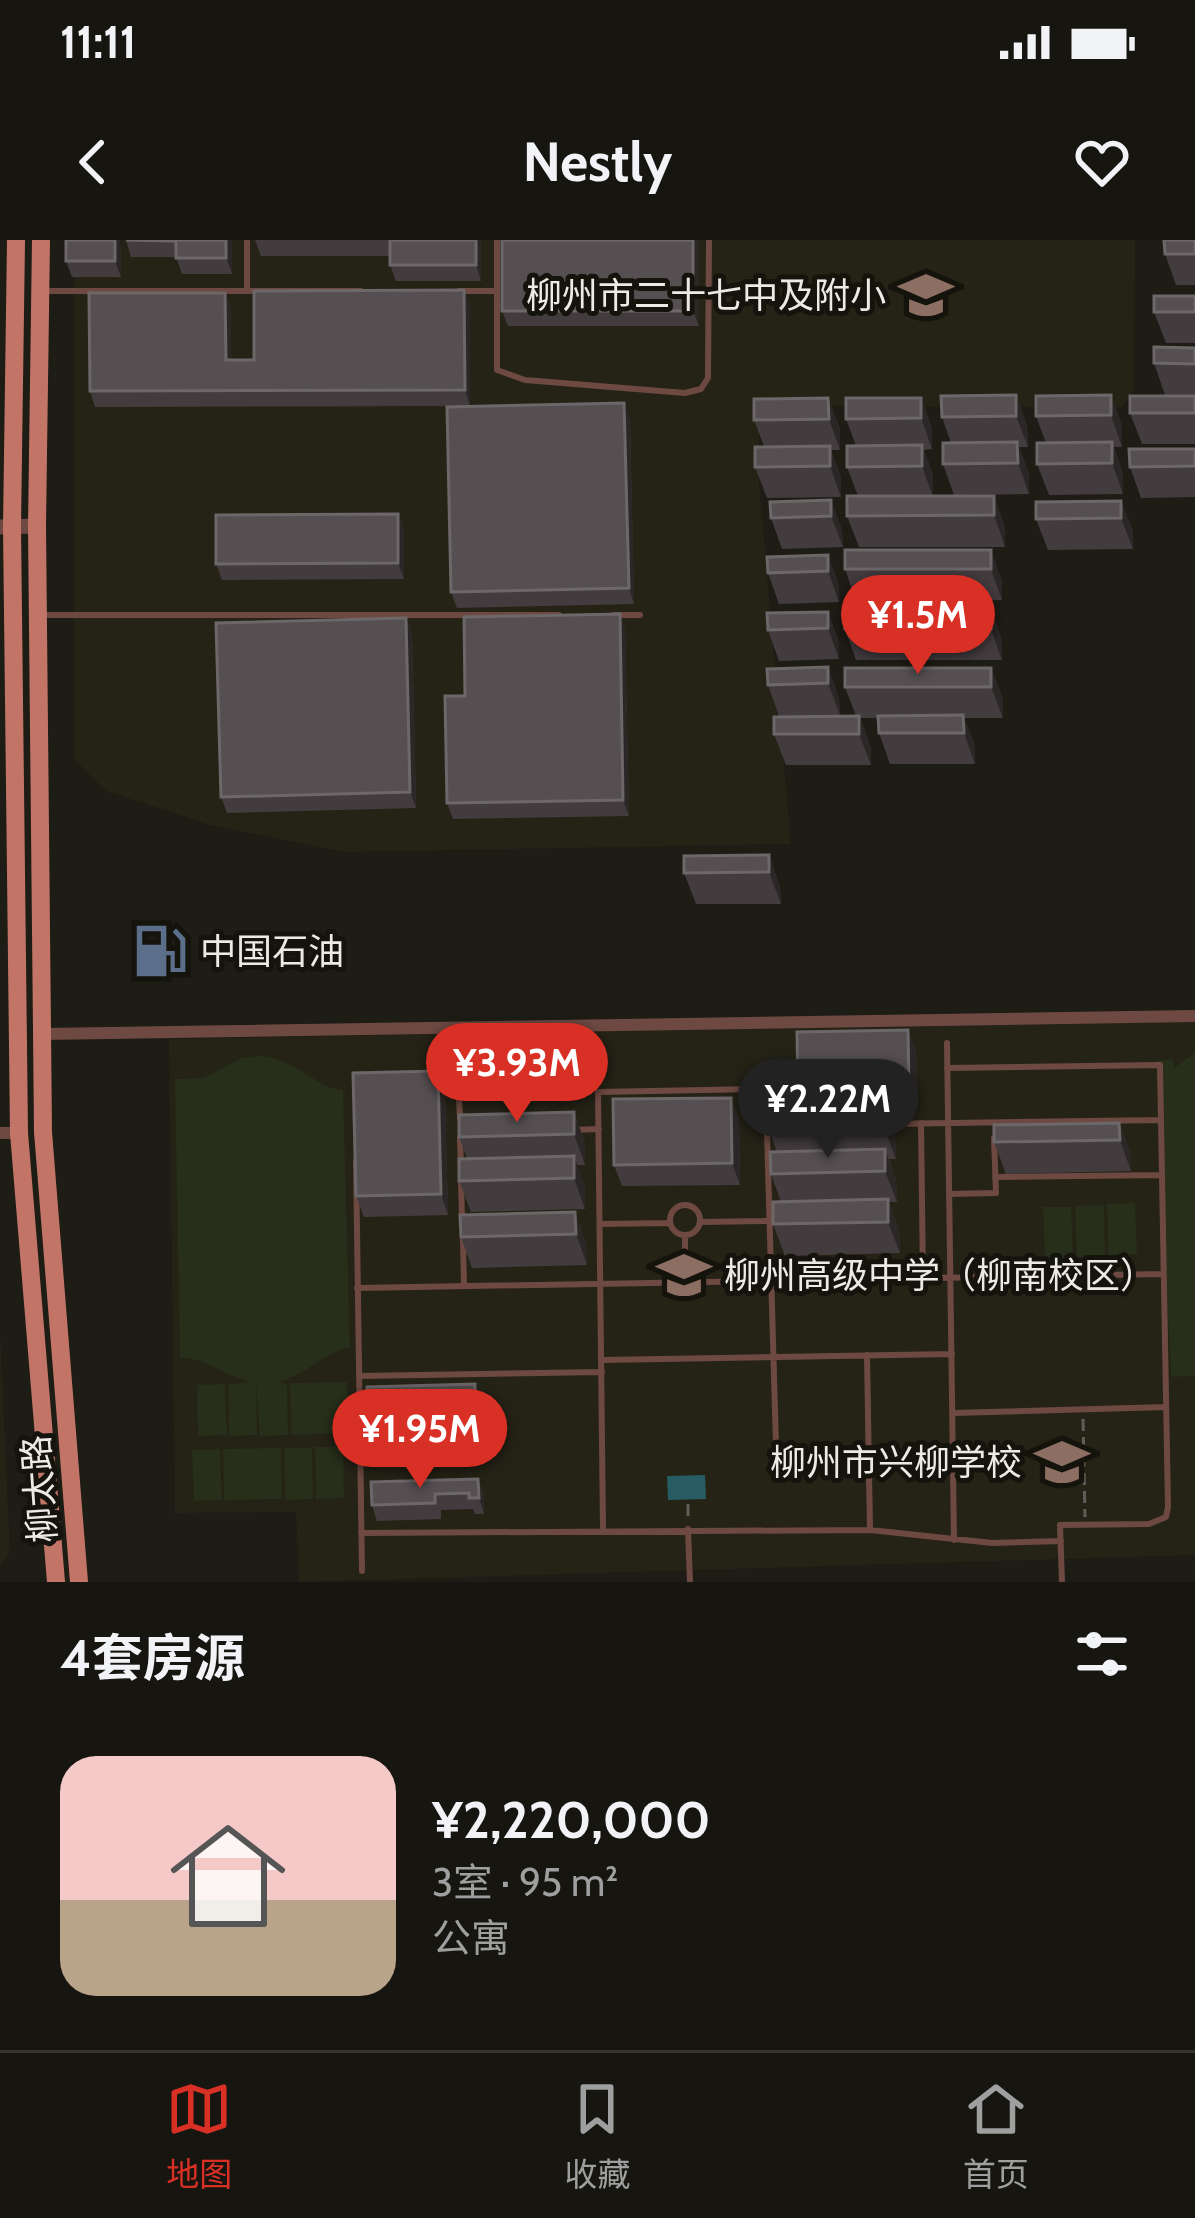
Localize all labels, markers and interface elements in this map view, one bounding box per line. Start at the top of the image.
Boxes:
text: 11:11 [60,15,136,69]
icon: back [60,129,126,195]
text: Nestly [523,129,672,195]
icon: heart [1069,129,1135,195]
school or university icon: 柳州市二十七中及附小 [897,266,955,324]
place label: 柳州市二十七中及附小 [526,273,886,317]
pin: ¥1.5M [834,575,1002,677]
text: ¥1.5M [868,590,968,638]
fuel station icon: 中国石油 [131,922,189,980]
place label: 中国石油 [200,929,344,973]
pin: ¥3.93M [419,1023,615,1125]
text: ¥3.93M [453,1038,581,1086]
pin: ¥2.22M [730,1059,926,1161]
text: ¥2.22M [765,1074,891,1122]
school or university icon: 柳州高级中学（柳南校区） [655,1246,713,1304]
place label: 柳州高级中学（柳南校区） [724,1253,1156,1297]
pin: ¥1.95M [322,1389,518,1491]
text: ¥1.95M [359,1404,481,1452]
school or university icon: 柳州市兴柳学校 [1033,1433,1091,1491]
street label: 柳太路 [13,1434,65,1544]
place label: 柳州市兴柳学校 [770,1440,1022,1484]
icon: filters [1069,1621,1135,1687]
text: 4套房源 [60,1627,245,1689]
text: ¥2,220,000 [432,1789,710,1851]
icon: home [156,1804,300,1948]
text: 3室 · 95 m² [432,1858,618,1906]
text: 公寓 [432,1914,510,1962]
tab: 地图 [166,2076,232,2196]
tab: 收藏 [564,2076,630,2196]
tab: 首页 [963,2076,1029,2196]

